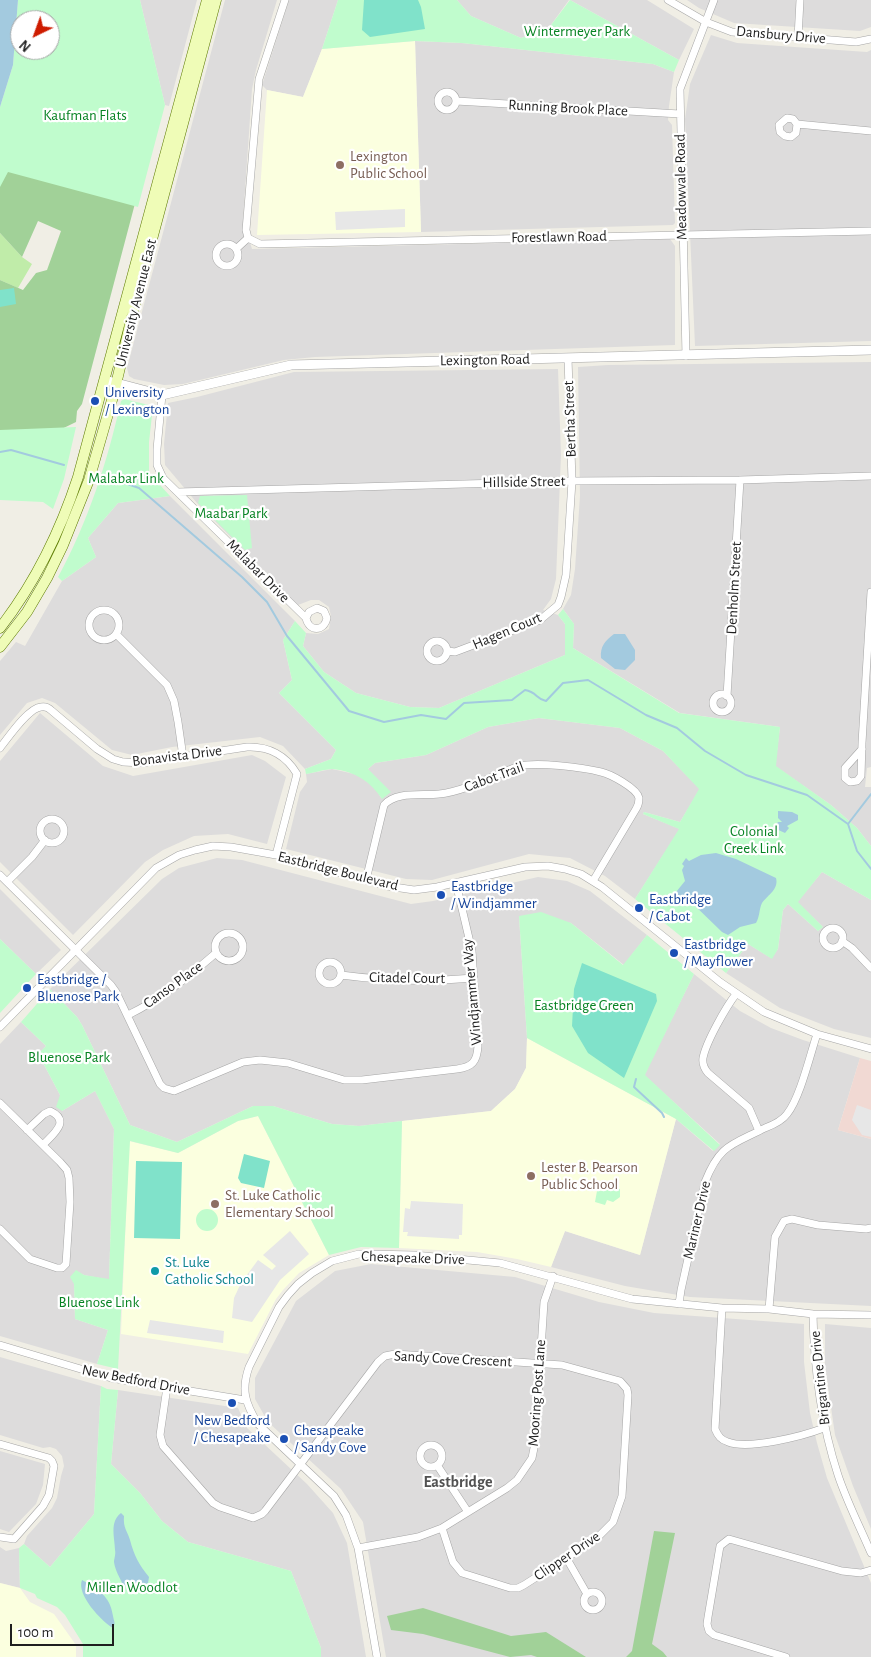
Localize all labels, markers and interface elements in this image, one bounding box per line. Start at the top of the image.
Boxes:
north arrow [10,10,60,60]
park label: Wintermeyer Park [524,22,630,40]
street label: Dansbury Drive [735,22,827,48]
text: N [17,37,34,54]
street label: Running Brook Place [508,96,628,120]
park label: Kaufman Flats [43,106,127,124]
street label: Meadowvale Road [671,134,691,240]
place label: Lexington Public School [350,147,427,182]
marker: Lexington Public School [334,159,346,171]
street label: Forestlawn Road [511,227,607,247]
street label: University Avenue East [111,237,161,369]
street label: Lexington Road [440,350,530,370]
street label: Bertha Street [560,380,580,458]
place label: University / Lexington [105,383,169,418]
marker: University / Lexington [89,395,101,407]
park label: Malabar Link [88,469,164,487]
street label: Hillside Street [482,472,566,492]
park label: Maabar Park [194,504,268,522]
street label: Malabar Drive [223,536,293,606]
street label: Denholm Street [723,541,745,635]
street label: Hagen Court [470,608,544,654]
street label: Bonavista Drive [131,742,223,770]
street label: Cabot Trail [462,758,526,796]
park label: Colonial Creek Link [724,822,784,857]
street label: Eastbridge Boulevard [276,847,400,895]
place label: Eastbridge / Windjammer [451,877,537,912]
marker: Eastbridge / Windjammer [435,889,447,901]
place label: Eastbridge / Cabot [649,890,711,925]
marker: Eastbridge / Cabot [633,902,645,914]
place label: Eastbridge / Mayflower [684,935,753,970]
street label: Windjammer Way [458,938,486,1046]
marker: Eastbridge / Mayflower [668,947,680,959]
street label: Canso Place [140,957,206,1013]
street label: Citadel Court [369,968,445,988]
place label: Eastbridge / Bluenose Park [37,970,119,1005]
marker: Eastbridge / Bluenose Park [21,982,33,994]
park label: Eastbridge Green [534,996,634,1014]
park label: Bluenose Park [28,1048,110,1066]
place label: Lester B. Pearson Public School [541,1158,638,1193]
marker: Lester B. Pearson Public School [525,1170,537,1182]
street label: Mariner Drive [679,1179,715,1261]
place label: St. Luke Catholic Elementary School [225,1186,334,1221]
marker: St. Luke Catholic Elementary School [209,1198,221,1210]
street label: Chesapeake Drive [361,1247,465,1269]
place label: St. Luke Catholic School [165,1253,254,1288]
marker: St. Luke Catholic School [149,1265,161,1277]
park label: Bluenose Link [59,1293,139,1311]
street label: Brigantine Drive [806,1330,834,1426]
street label: Mooring Post Lane [524,1339,550,1447]
street label: Sandy Cove Crescent [394,1347,512,1371]
street label: New Bedford Drive [80,1361,192,1399]
marker: New Bedford / Chesapeake [226,1397,238,1409]
place label: New Bedford / Chesapeake [194,1411,270,1446]
place label: Chesapeake / Sandy Cove [294,1421,366,1456]
marker: Chesapeake / Sandy Cove [278,1433,290,1445]
district label: Eastbridge [423,1472,493,1492]
street label: Clipper Drive [531,1527,603,1585]
park label: Millen Woodlot [86,1578,178,1596]
scale bar [12,1614,116,1646]
text: 100 m [18,1625,53,1640]

